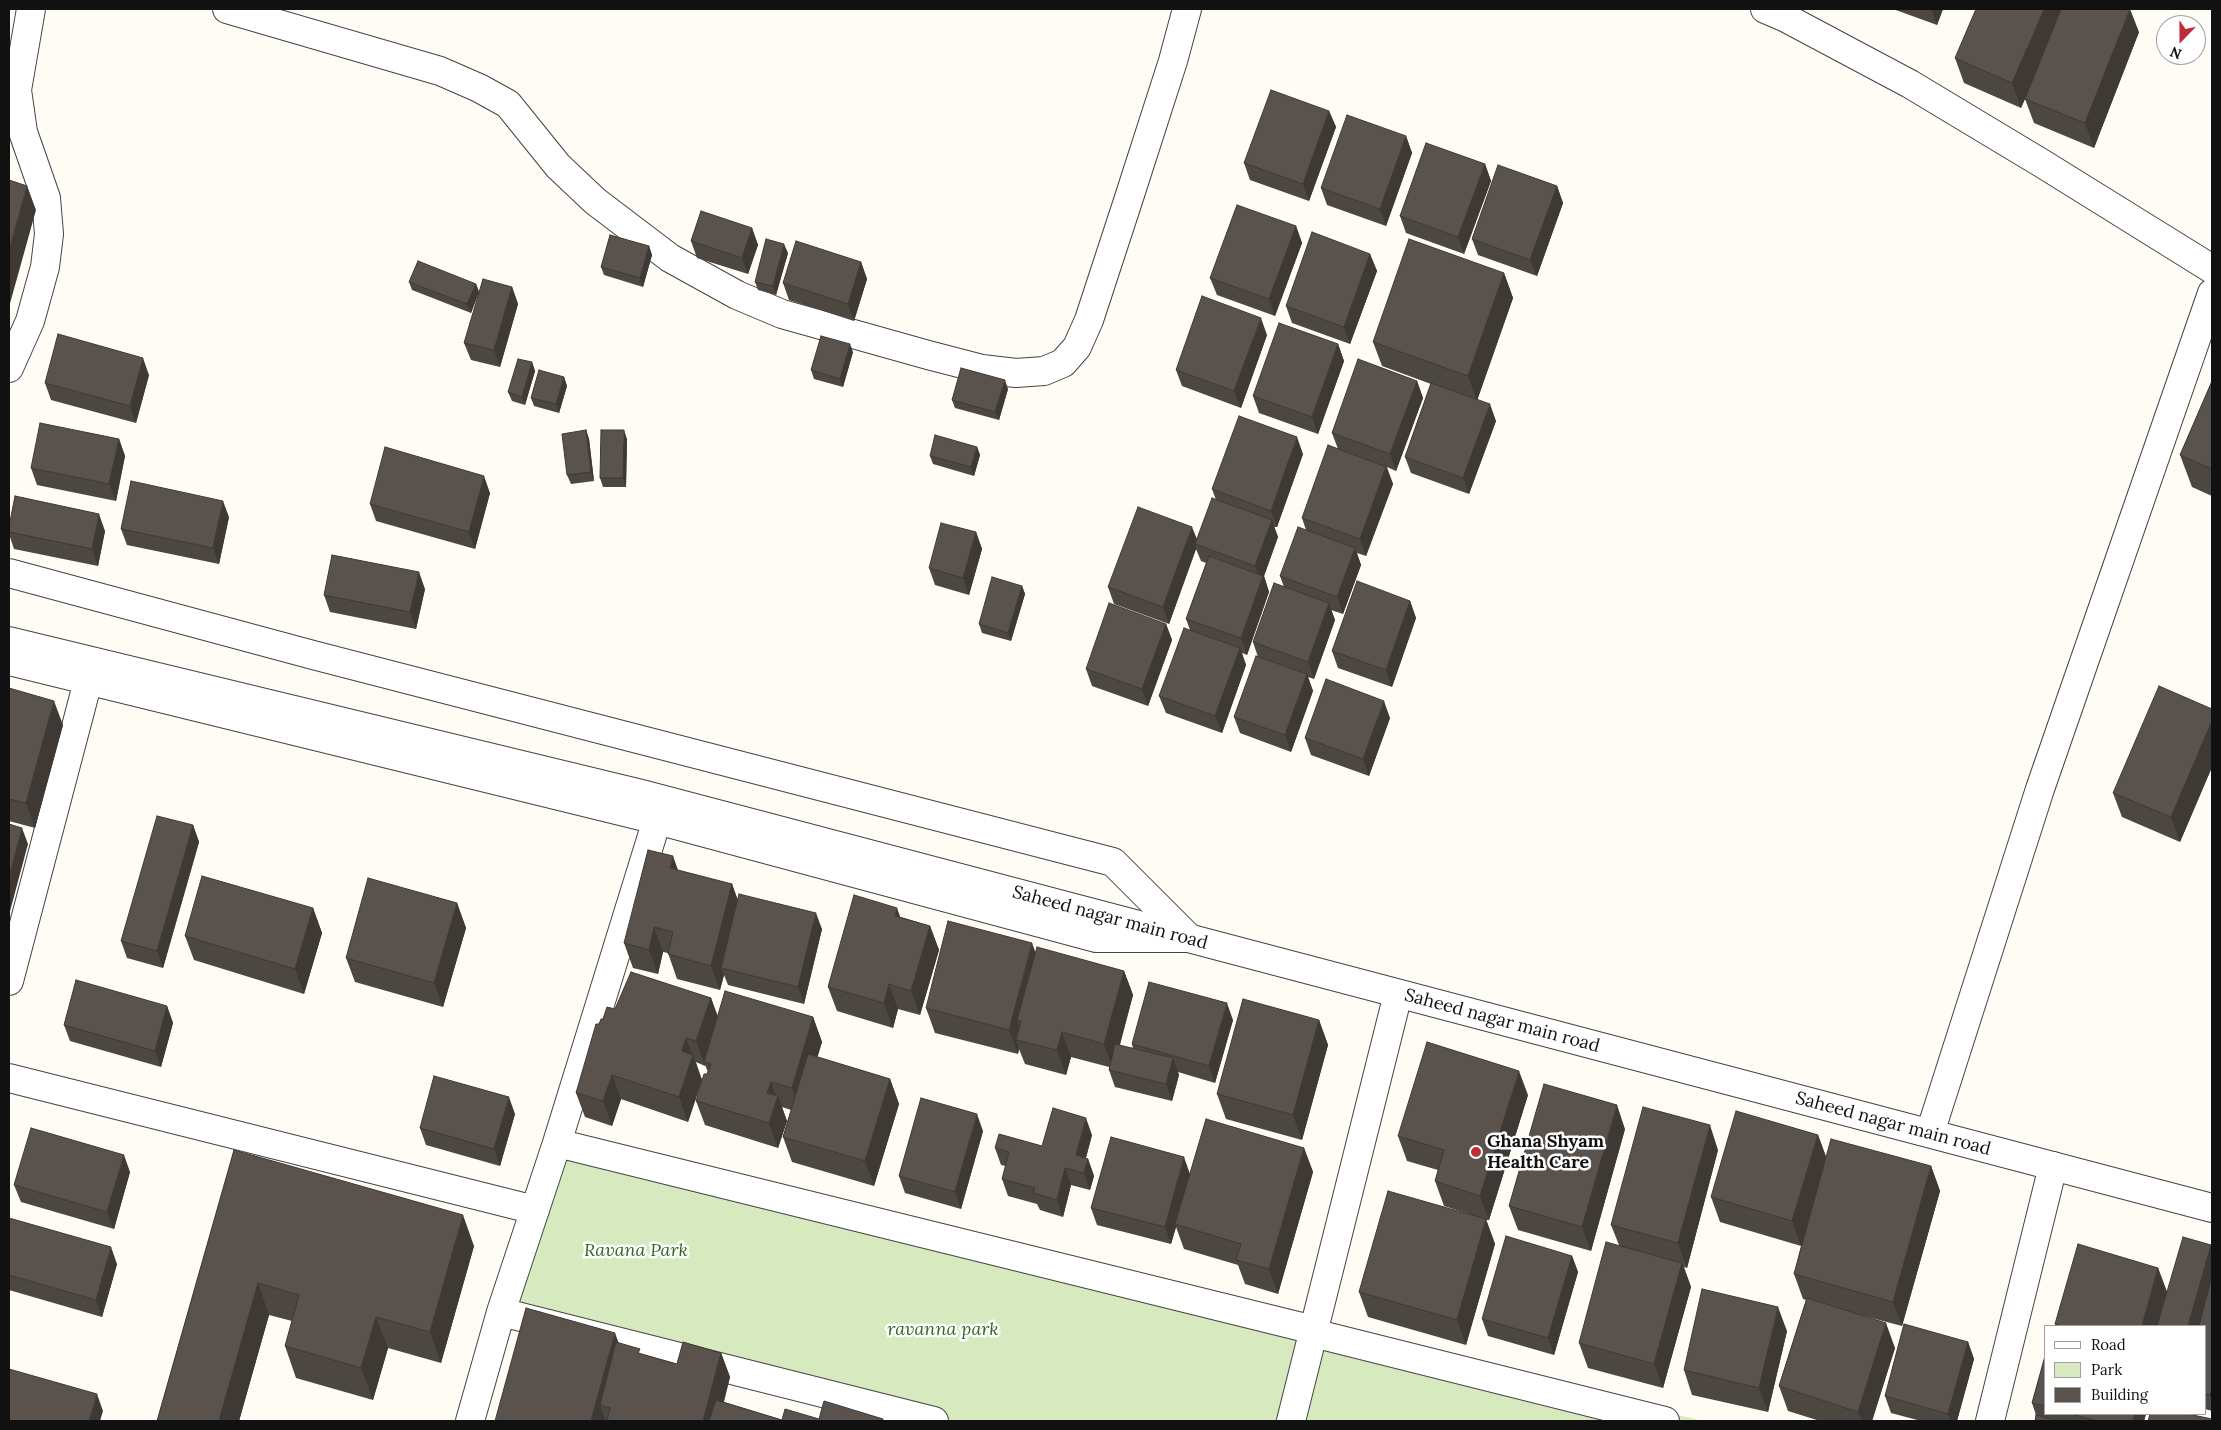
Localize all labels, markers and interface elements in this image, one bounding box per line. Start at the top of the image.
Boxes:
north arrow [2156,15,2206,65]
text: N [2167,43,2184,63]
street label: Saheed nagar main road [1010,882,1210,954]
street label: Saheed nagar main road [1402,985,1602,1057]
street label: Saheed nagar main road [1793,1088,1993,1160]
place label: Ghana Shyam Health Care [1487,1131,1604,1174]
marker: Ghana Shyam Health Care [1469,1145,1483,1159]
park label: Ravana Park [584,1240,688,1262]
park label: ravanna park [887,1319,999,1341]
legend [2044,1325,2206,1415]
text: Road [2091,1335,2126,1354]
text: Park [2091,1360,2122,1379]
text: Building [2091,1385,2148,1404]

